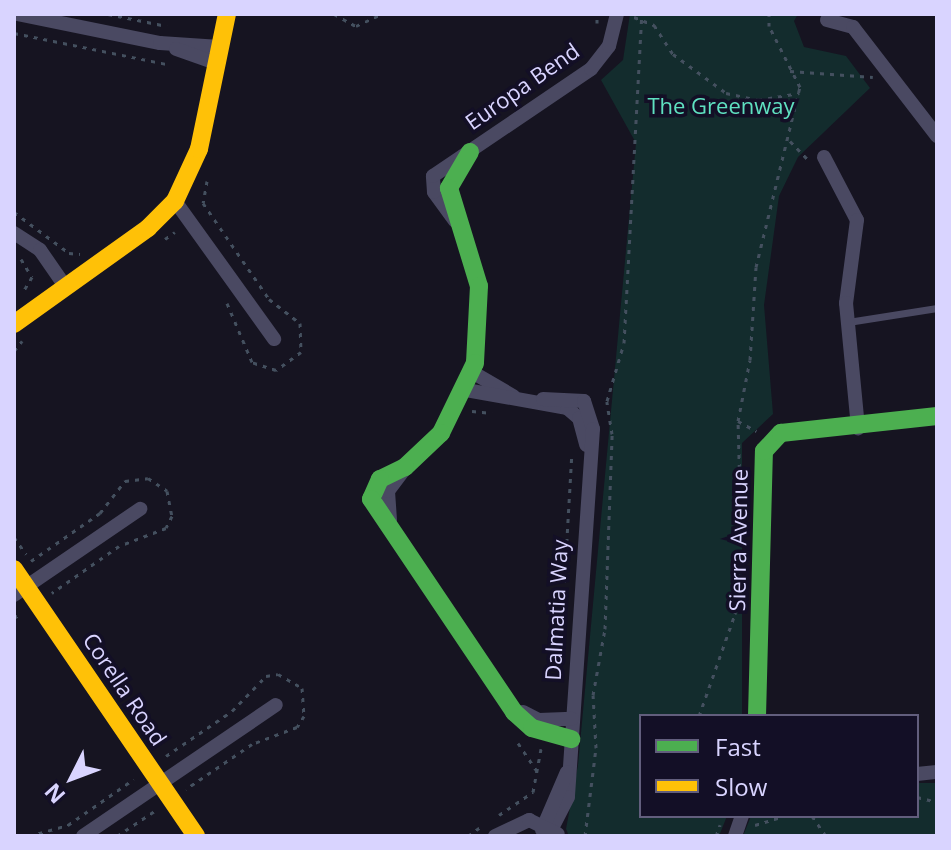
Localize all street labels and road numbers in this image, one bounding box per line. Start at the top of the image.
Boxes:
street label: Europa Bend [460,37,584,135]
street label: Sierra Avenue [724,469,752,611]
street label: Dalmatia Way [539,539,573,681]
street label: Corella Road [78,628,172,750]

